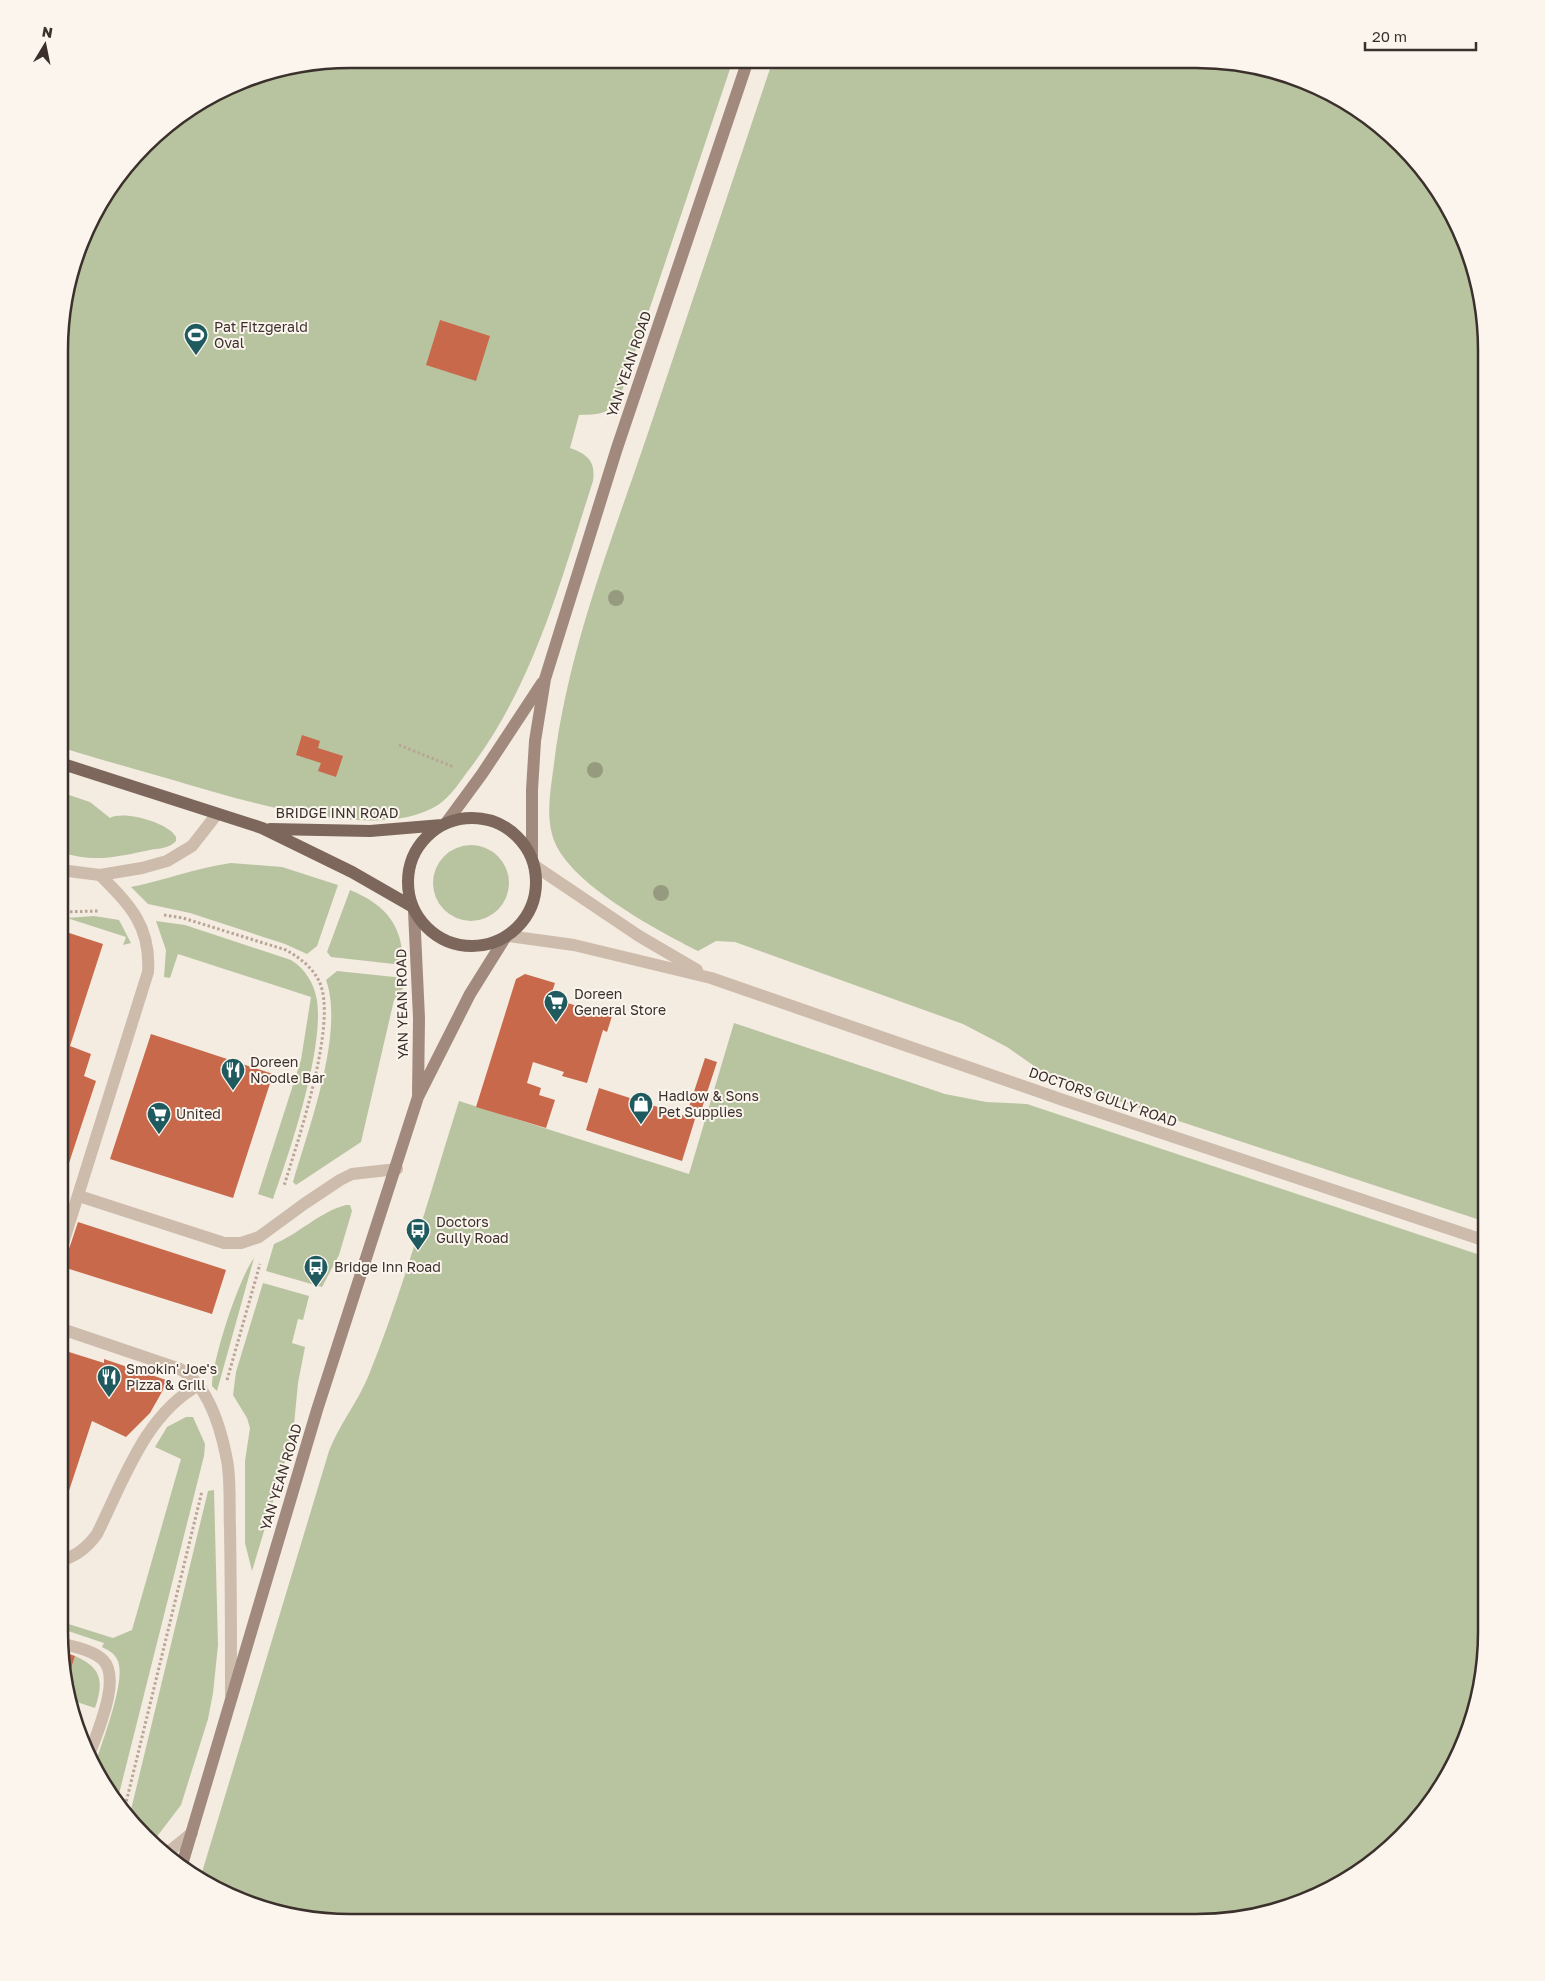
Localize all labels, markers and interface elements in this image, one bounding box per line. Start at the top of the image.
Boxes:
north arrow [20,20,70,70]
scale bar [1365,20,1476,52]
text: N [41,22,54,41]
text: 20 m [1372,27,1407,45]
street label: YAN YEAN ROAD [602,309,655,419]
place label: Pat Fitzgerald Oval [214,318,308,351]
sports icon: Pat Fitzgerald Oval [183,322,209,356]
street label: BRIDGE INN ROAD [276,804,398,821]
street label: YAN YEAN ROAD [392,948,411,1060]
place label: Doreen General Store [574,985,666,1018]
supermarket icon: Doreen General Store [543,989,569,1023]
place label: Doreen Noodle Bar [250,1053,325,1086]
restaurant icon: Doreen Noodle Bar [220,1057,246,1091]
street label: DOCTORS GULLY ROAD [1027,1063,1180,1130]
place label: Hadlow & Sons Pet Supplies [658,1087,759,1120]
shop icon: Hadlow & Sons Pet Supplies [628,1091,654,1125]
supermarket icon: United [146,1101,172,1135]
place label: United [176,1105,221,1122]
place label: Doctors Gully Road [436,1213,509,1246]
bus stop icon: Doctors Gully Road [405,1217,431,1251]
bus stop icon: Bridge Inn Road [303,1254,329,1288]
place label: Bridge Inn Road [334,1258,441,1275]
place label: Smokin' Joe's Pizza & Grill [126,1360,217,1393]
restaurant icon: Smokin' Joe's Pizza & Grill [96,1364,122,1398]
street label: YAN YEAN ROAD [256,1421,305,1532]

